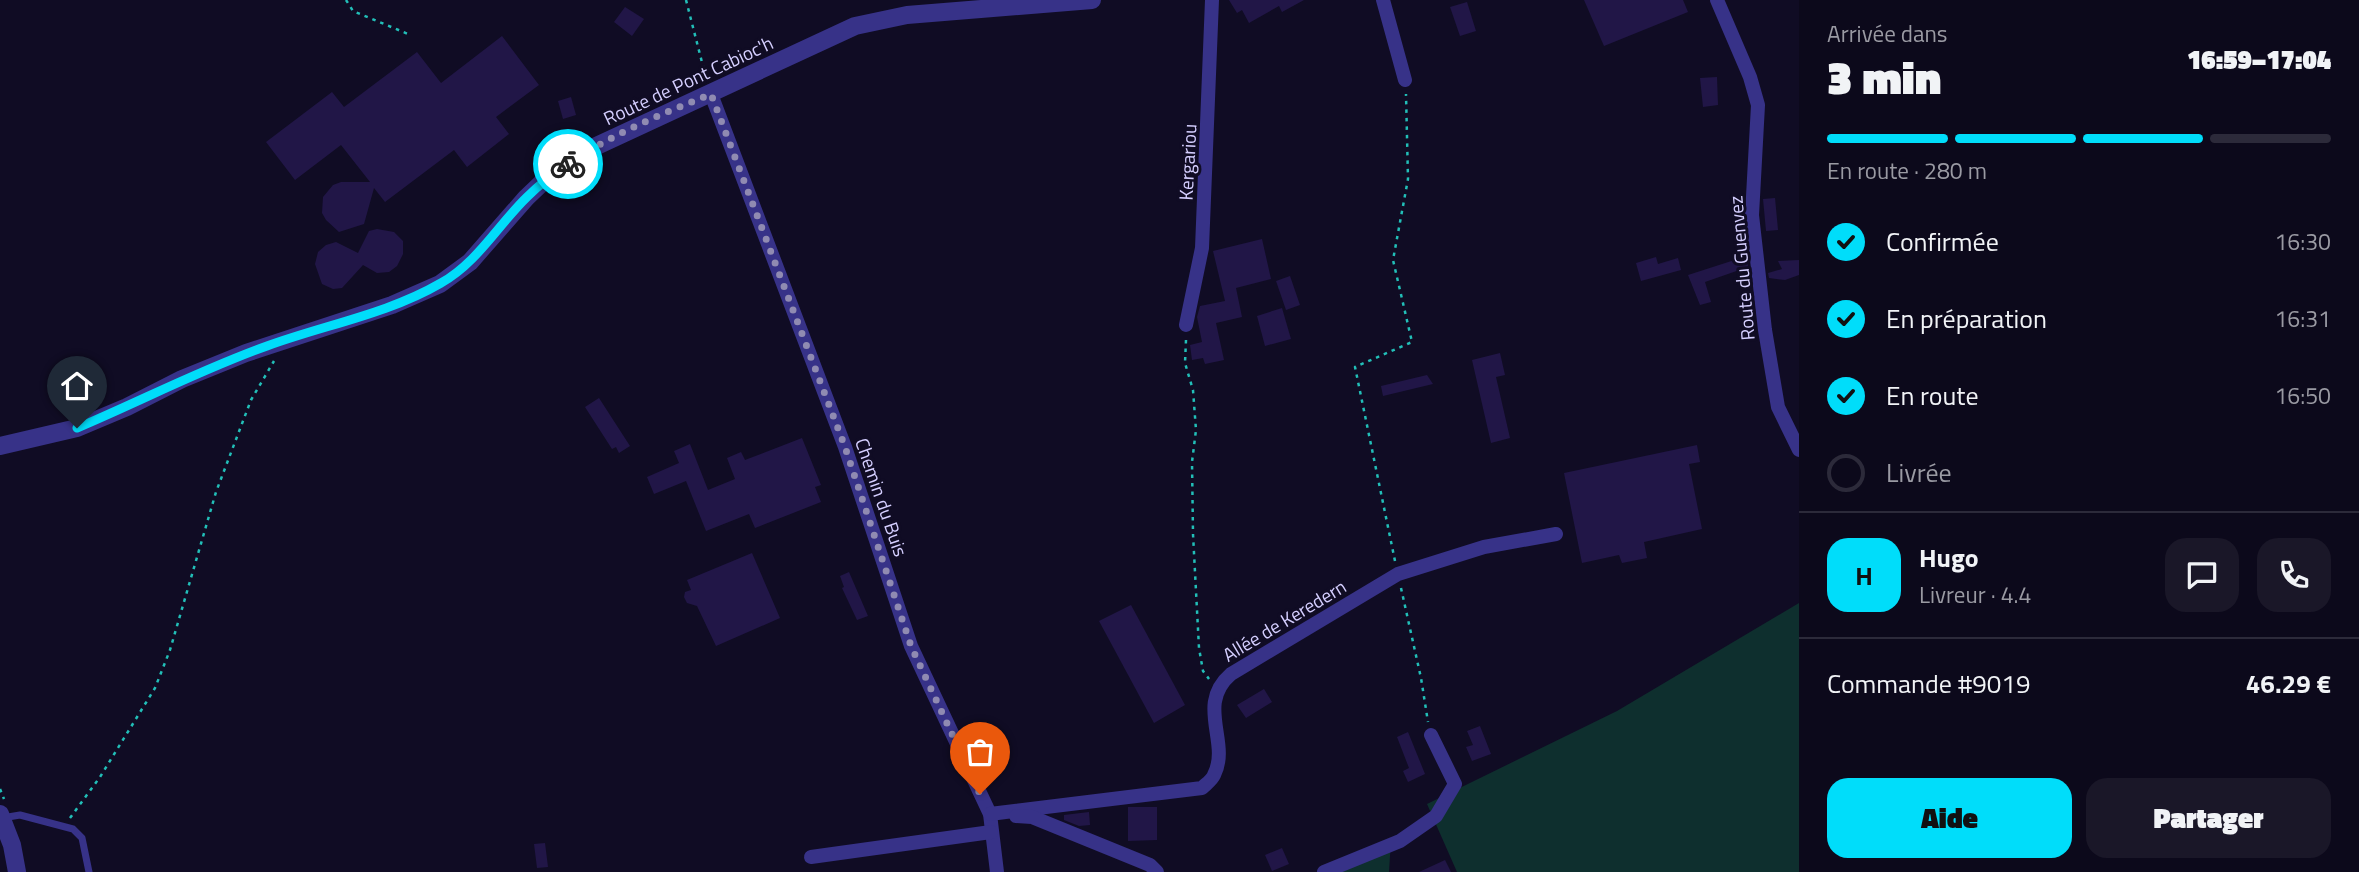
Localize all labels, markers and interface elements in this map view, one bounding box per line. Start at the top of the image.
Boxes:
text: Arrivée dans [1827,16,1948,51]
street label: Route de Pont Cabioc'h [598,28,778,132]
text: 16:59–17:04 [2187,40,2331,79]
text: 3 min [1827,42,1941,112]
street label: Kergariou [1171,123,1203,201]
courier [533,129,603,199]
icon: bike [549,145,587,183]
text: En route · 280 m [1827,153,1987,188]
street label: Route du Guenvez [1720,194,1762,342]
text: Confirmée [1886,222,1999,261]
icon: check [1827,223,1865,261]
text: 16:30 [2274,224,2331,259]
text: En préparation [1886,299,2047,338]
icon: check [1827,300,1865,338]
text: 16:31 [2274,301,2331,336]
pin [47,356,107,428]
icon: home [58,367,96,405]
text: En route [1886,376,1979,415]
icon: check [1827,377,1865,415]
text: 16:50 [2274,378,2331,413]
street label: Chemin du Buis [848,434,916,560]
text: Livrée [1886,453,1952,492]
text: Hugo [1919,538,1979,577]
button: chat [2165,538,2239,612]
button: phone [2257,538,2331,612]
text: H [1855,556,1873,595]
street label: Allée de Keredern [1217,572,1351,668]
text: Livreur · 4.4 [1919,577,2031,612]
text: Commande #9019 [1827,664,2030,703]
text: 46.29 € [2246,664,2331,703]
pin [950,722,1010,794]
icon: bag [961,733,999,771]
button: Aide [1827,778,2072,858]
button: Partager [2086,778,2331,858]

